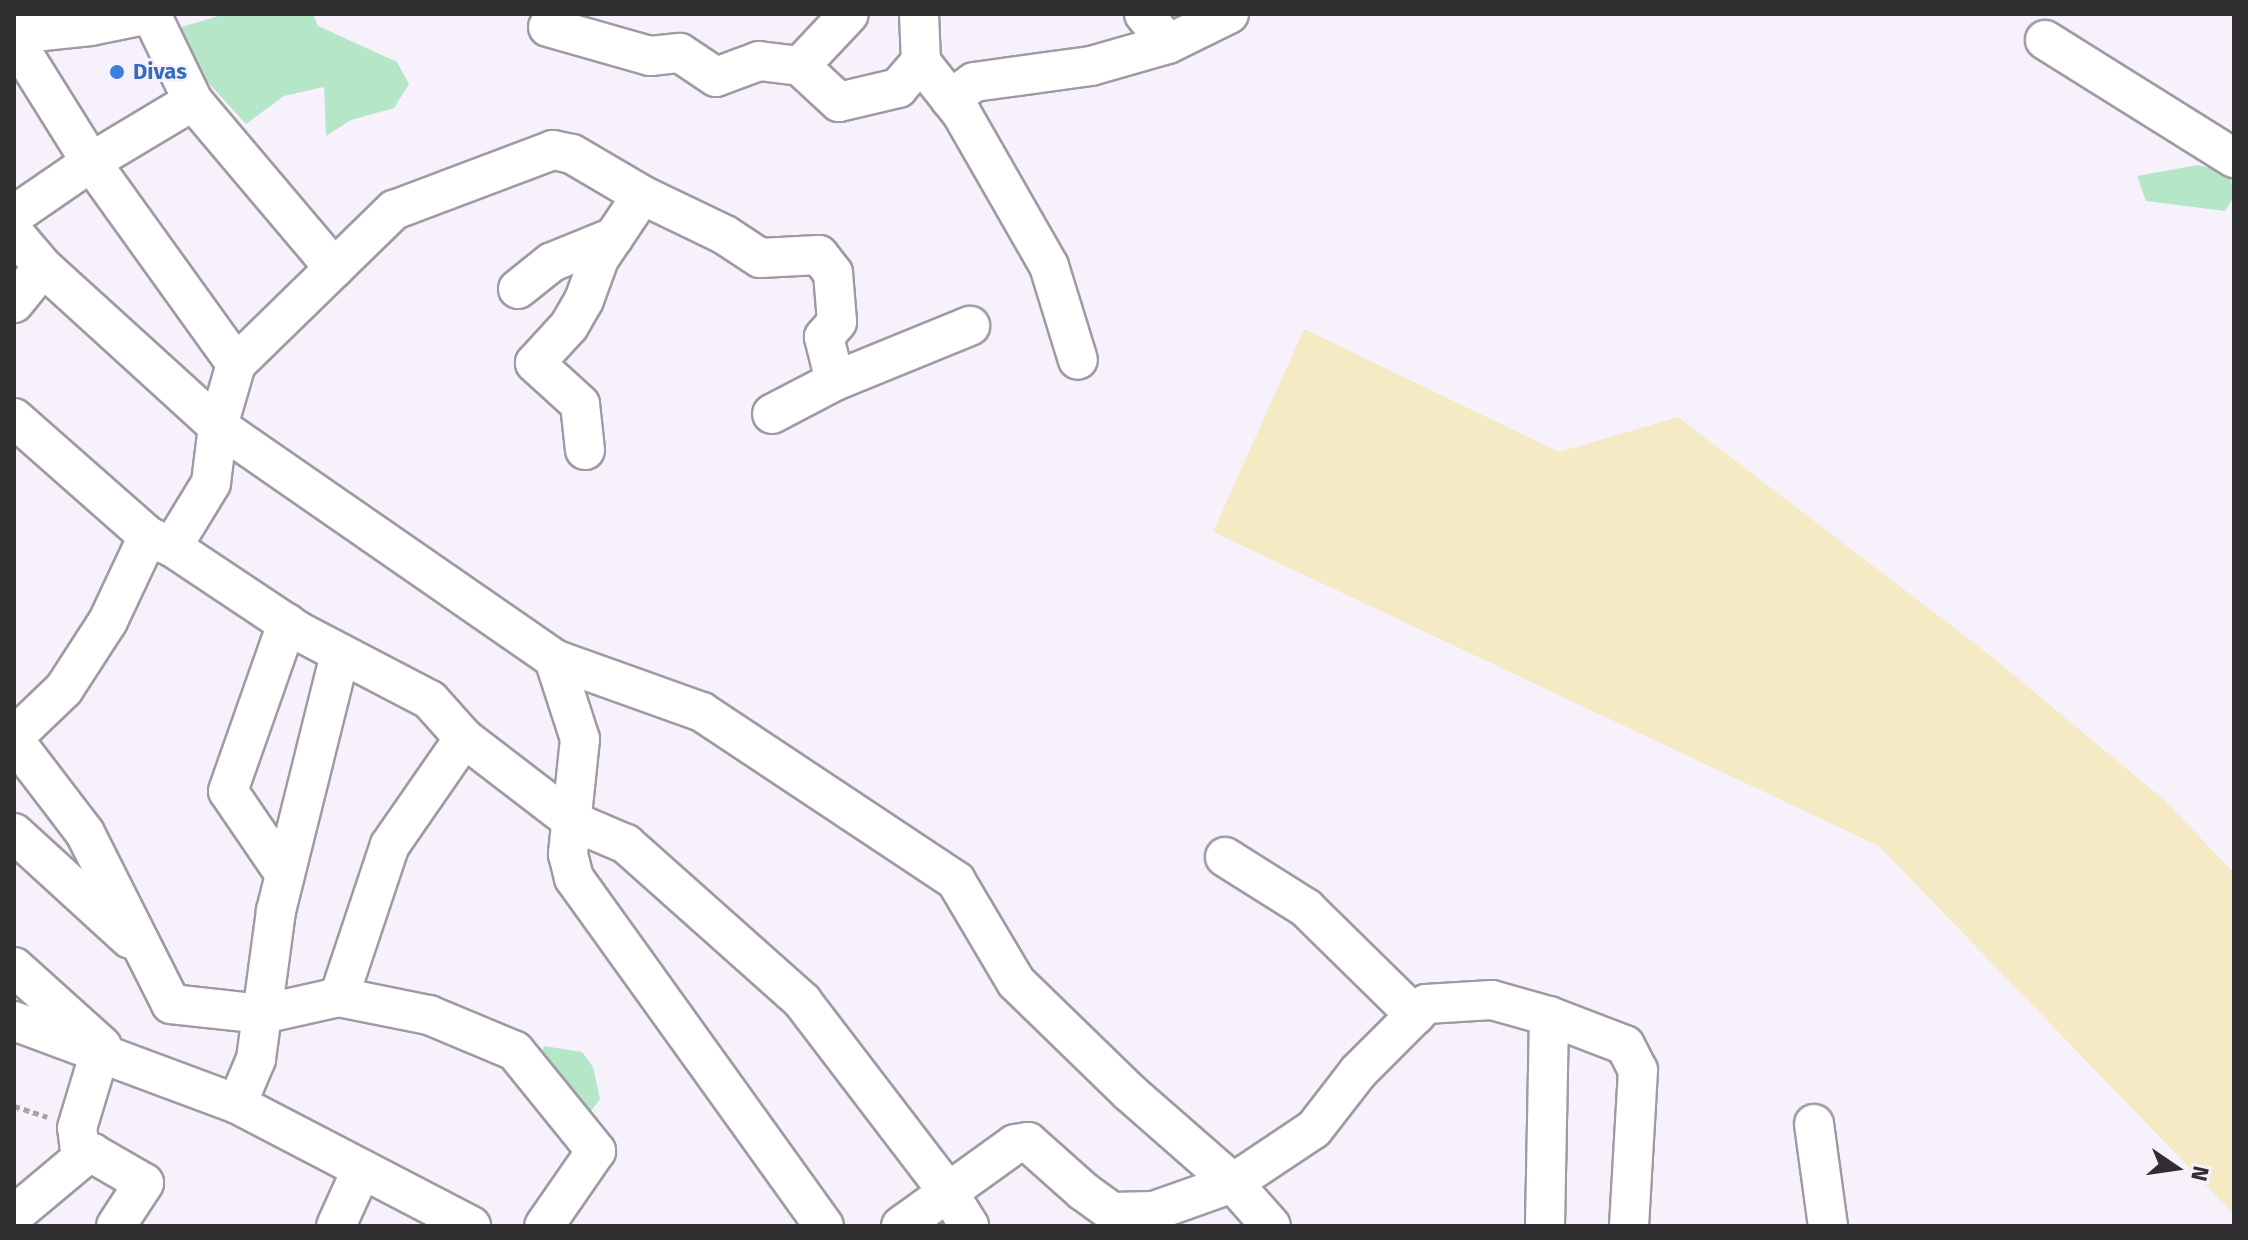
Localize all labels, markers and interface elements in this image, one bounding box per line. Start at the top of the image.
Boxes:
place label: Divas [133,59,187,85]
marker: Divas [108,63,126,81]
north arrow [2136,1128,2216,1208]
text: N [2185,1163,2215,1184]

